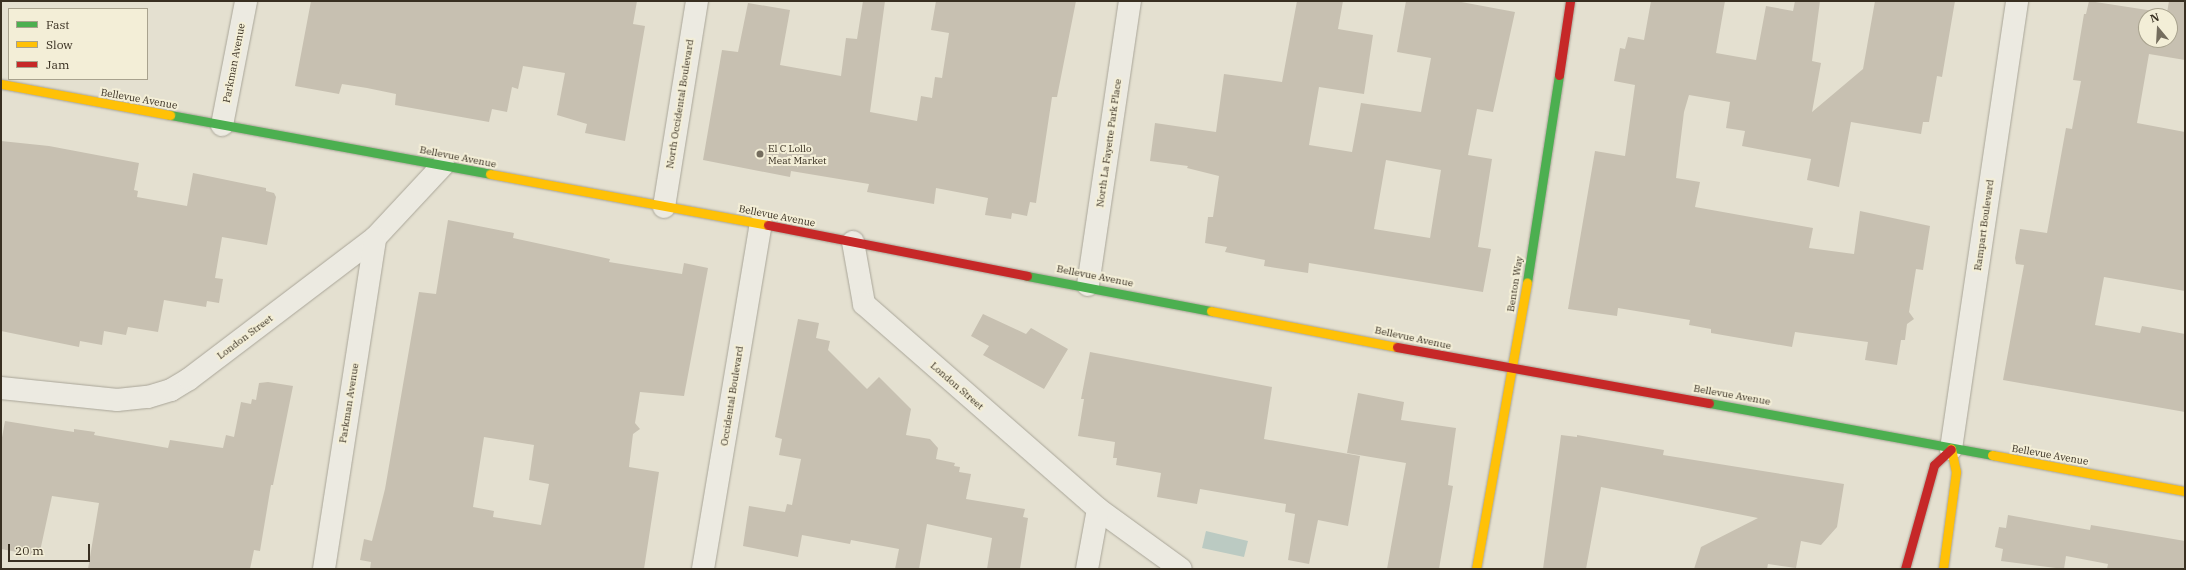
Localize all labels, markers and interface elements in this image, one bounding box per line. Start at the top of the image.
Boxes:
legend [8,8,148,80]
north arrow [2138,8,2178,48]
text: N [2148,10,2161,26]
text: Fast [46,17,70,32]
street label: Parkman Avenue [220,22,248,104]
text: Slow [46,37,73,52]
street label: North Occidental Boulevard [664,39,696,169]
text: Jam [46,57,69,72]
street label: North La Fayette Park Place [1094,78,1124,208]
street label: Bellevue Avenue [100,86,178,112]
place label: El C Lollo Meat Market [768,142,827,166]
street label: Bellevue Avenue [419,144,497,170]
marker: El C Lollo Meat Market [755,149,765,159]
street label: Rampart Boulevard [1972,179,1996,271]
street label: Bellevue Avenue [738,203,816,229]
street label: Benton Way [1505,255,1525,313]
street label: Bellevue Avenue [1056,263,1134,289]
street label: London Street [215,312,275,362]
street label: Bellevue Avenue [1374,324,1452,352]
street label: Occidental Boulevard [718,345,746,447]
street label: London Street [928,360,986,412]
street label: Parkman Avenue [337,362,361,444]
street label: Bellevue Avenue [1693,382,1771,408]
street label: Bellevue Avenue [2011,442,2089,468]
scale bar [10,536,92,562]
text: 20 m [15,543,44,558]

